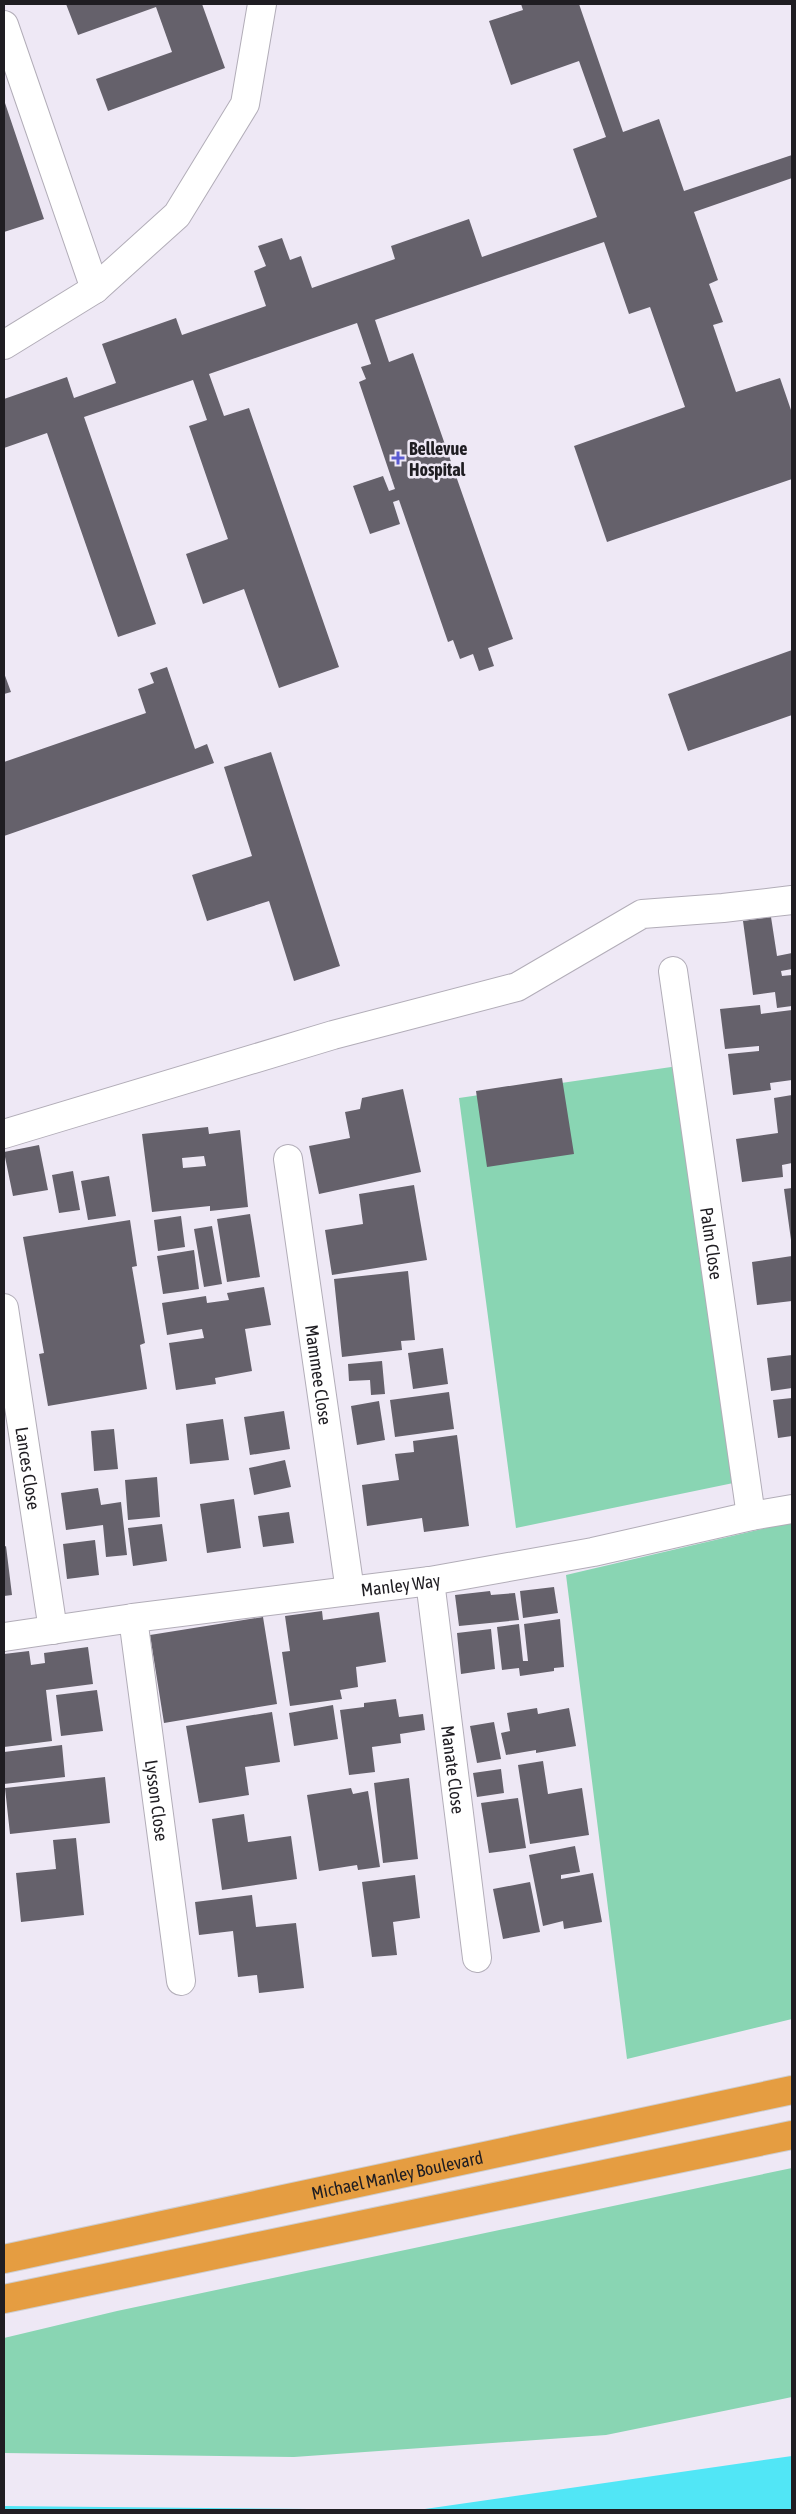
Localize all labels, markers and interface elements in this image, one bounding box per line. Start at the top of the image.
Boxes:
place label: Bellevue Hospital [409,438,467,480]
marker: Bellevue Hospital [391,451,405,465]
street label: Palm Close [696,1206,728,1281]
street label: Mammee Close [301,1323,337,1426]
street label: Lances Close [12,1425,45,1511]
street label: Manley Way [360,1569,442,1600]
street label: Manate Close [438,1724,469,1815]
street label: Lysson Close [141,1758,173,1842]
street label: Michael Manley Boulevard [309,2146,485,2203]

